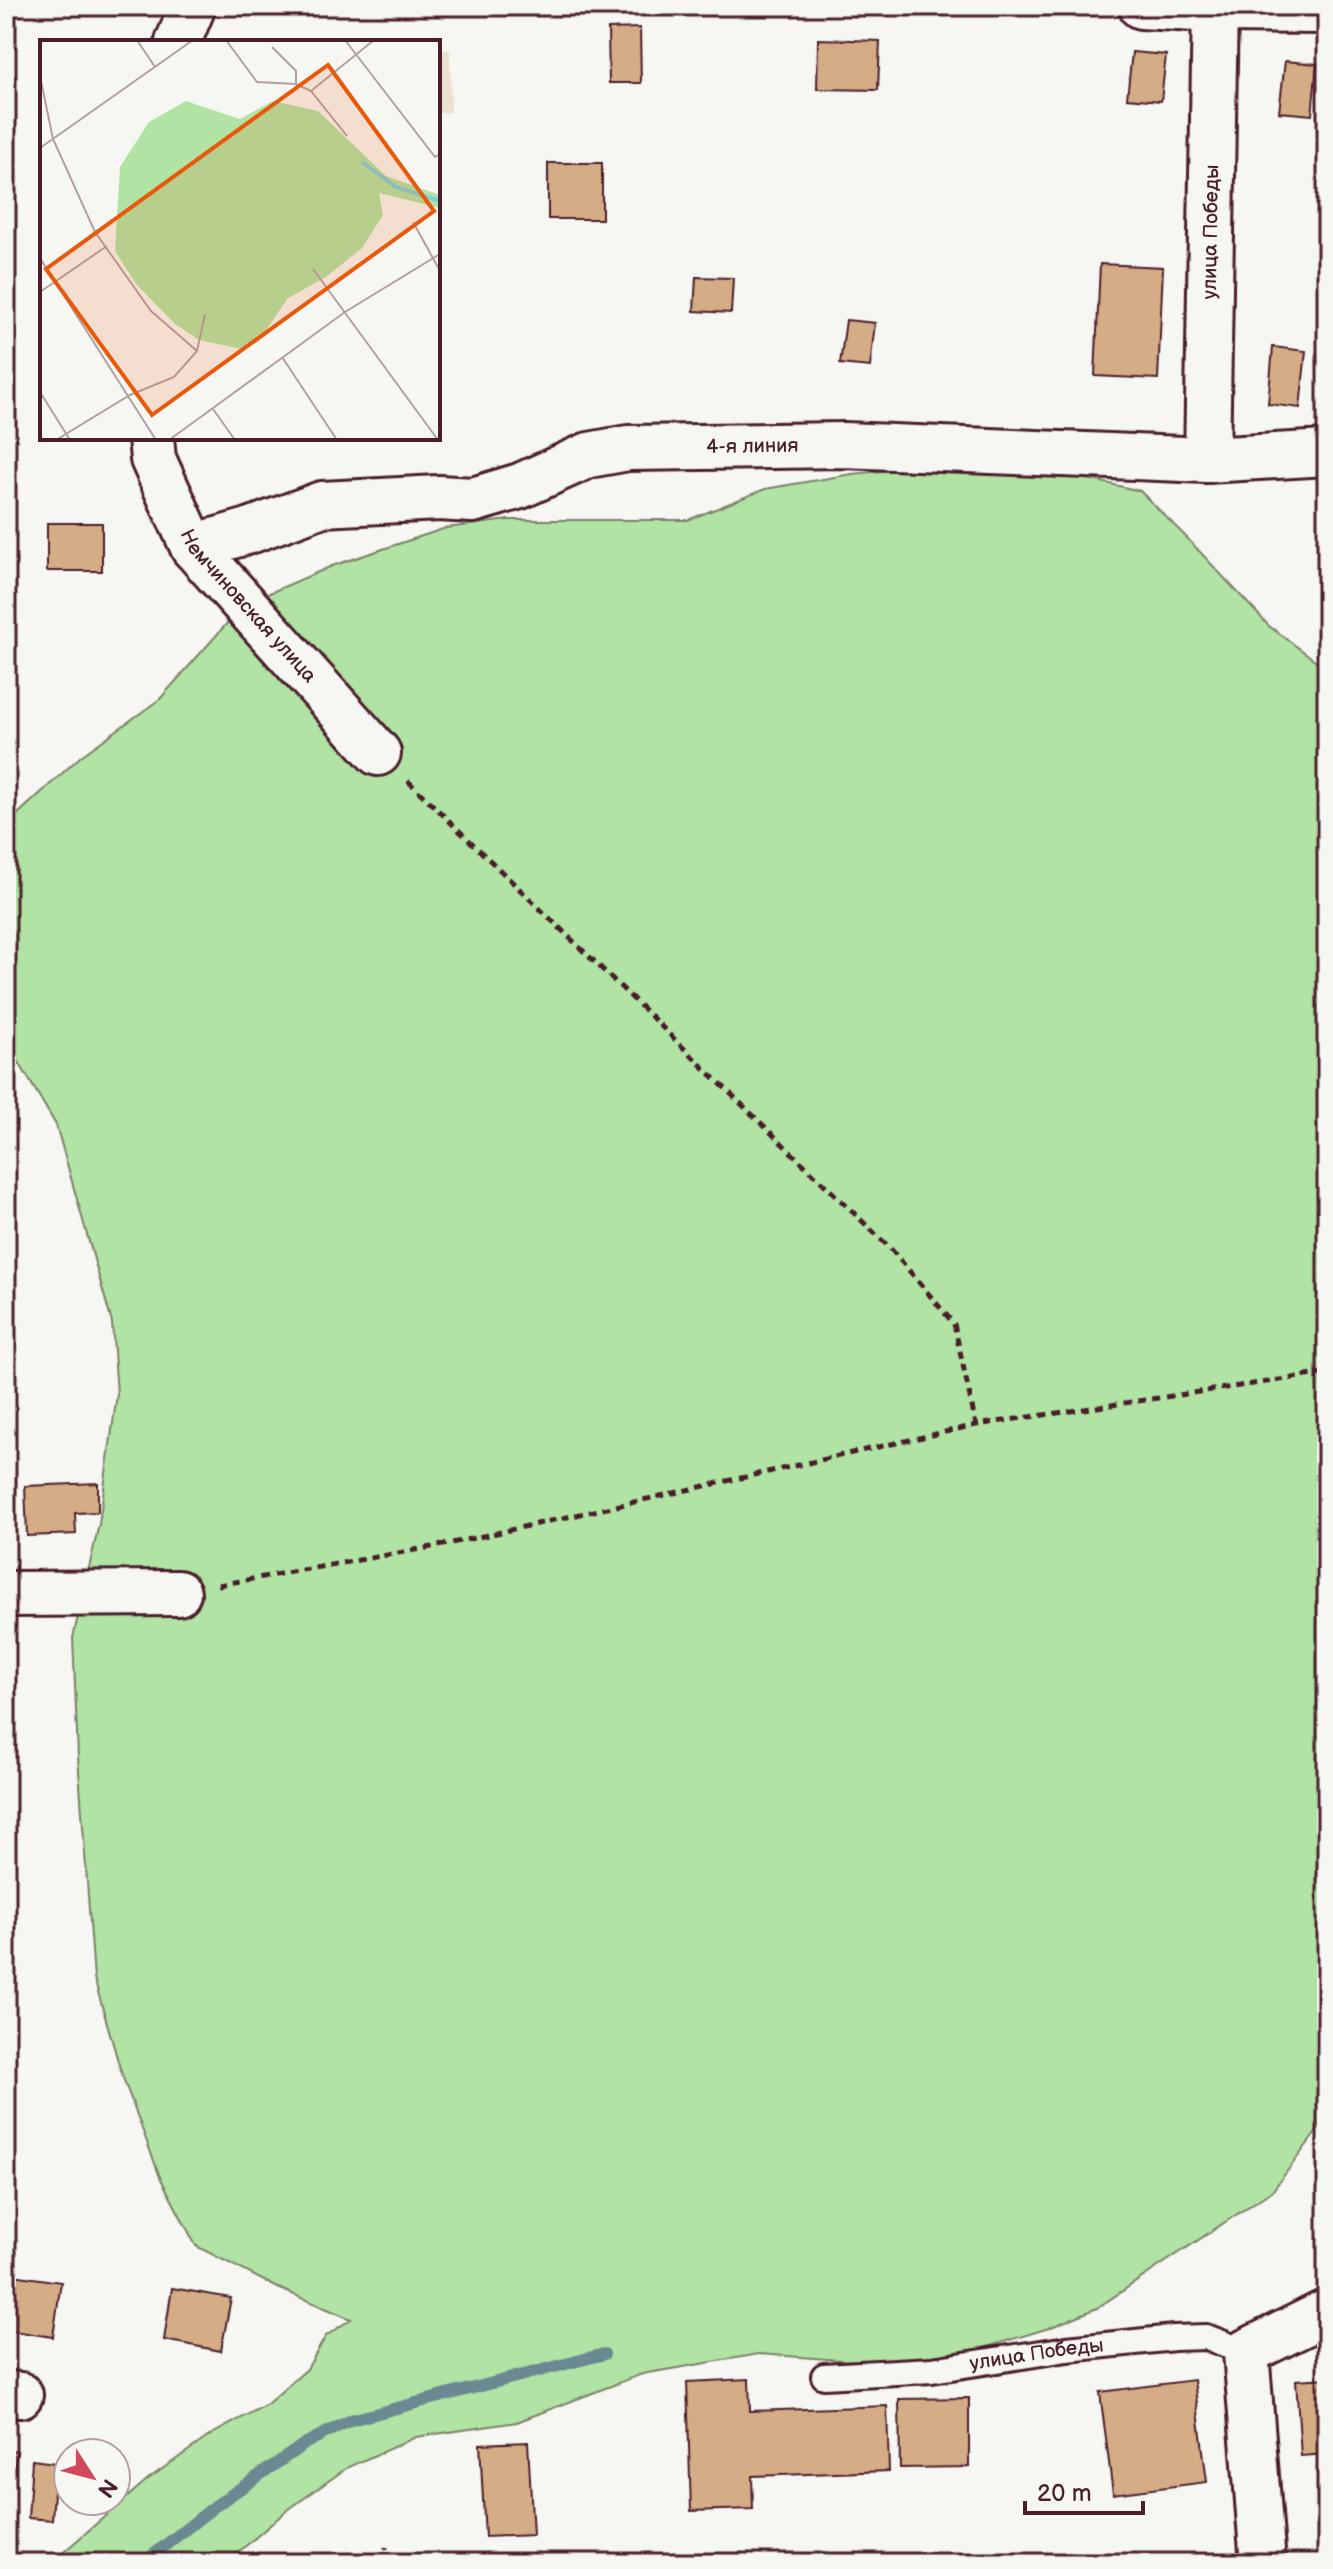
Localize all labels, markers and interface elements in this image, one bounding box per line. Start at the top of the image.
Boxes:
inset map [40,40,440,440]
street label: улица Победы [1198,164,1224,300]
street label: 4-я линия [706,434,799,459]
street label: Немчиновская улица [175,525,321,688]
street label: улица Победы [968,2333,1105,2376]
north arrow [52,2437,132,2517]
scale bar [1025,2465,1143,2515]
text: N [91,2473,123,2502]
text: 20 m [1037,2479,1092,2508]

